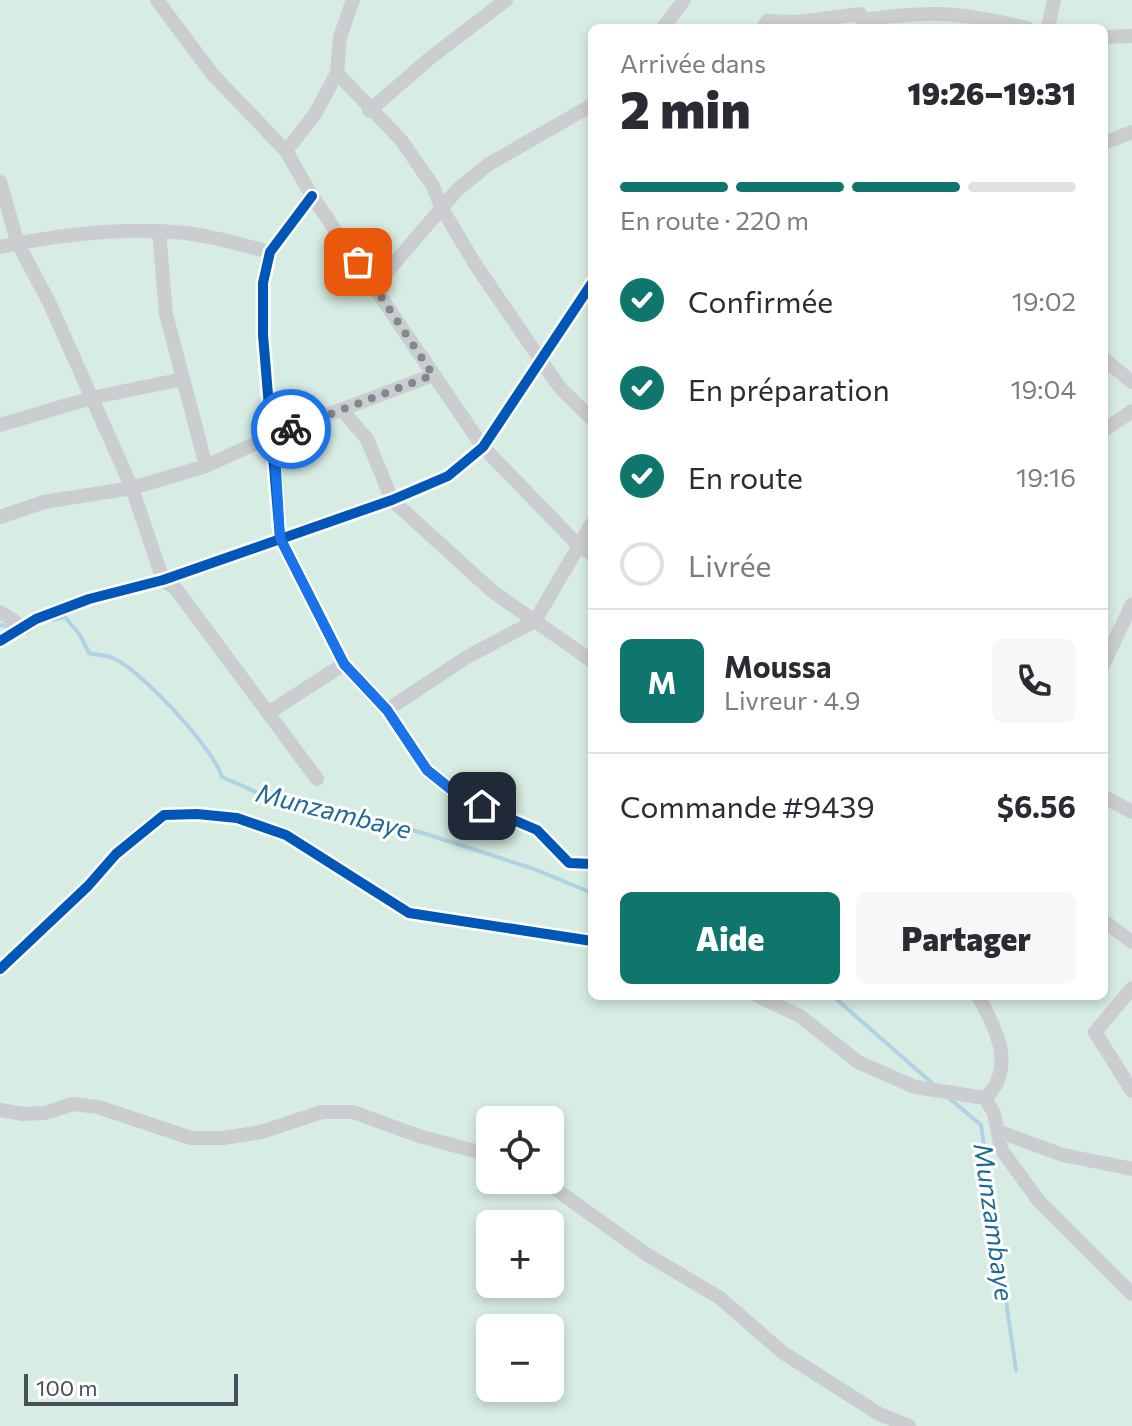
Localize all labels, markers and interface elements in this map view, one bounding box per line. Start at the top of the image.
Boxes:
text: Arrivée dans [620,47,766,78]
text: 19:26–19:31 [908,74,1076,111]
text: 2 min [620,76,751,140]
text: En route · 220 m [620,204,809,235]
pin [324,228,392,296]
icon: bag [336,240,380,284]
icon: check [620,278,664,322]
text: Confirmée [688,282,833,319]
text: 19:02 [1012,285,1076,316]
icon: check [620,366,664,410]
text: En préparation [688,370,890,407]
text: 19:04 [1010,373,1076,404]
courier [251,389,331,469]
icon: bike [269,407,313,451]
icon: check [620,454,664,498]
text: En route [688,458,803,495]
text: 19:16 [1016,461,1076,492]
text: Livrée [688,546,771,583]
button: phone [992,639,1076,723]
text: Moussa [724,647,831,684]
text: M [648,663,676,700]
text: Livreur · 4.9 [724,684,860,715]
pin [448,772,516,840]
water label: Munzambaye [253,776,415,844]
icon: home [460,784,504,828]
text: Commande #9439 [620,787,875,824]
text: $6.56 [997,787,1076,824]
button: Aide [620,892,840,984]
button: Partager [856,892,1076,984]
map controls [476,1106,564,1402]
button: locate [476,1106,564,1194]
water label: Munzambaye [969,1141,1021,1303]
button: + [476,1210,564,1298]
button: − [476,1314,564,1402]
scale bar [24,1370,238,1406]
text: 100 m [36,1374,98,1401]

